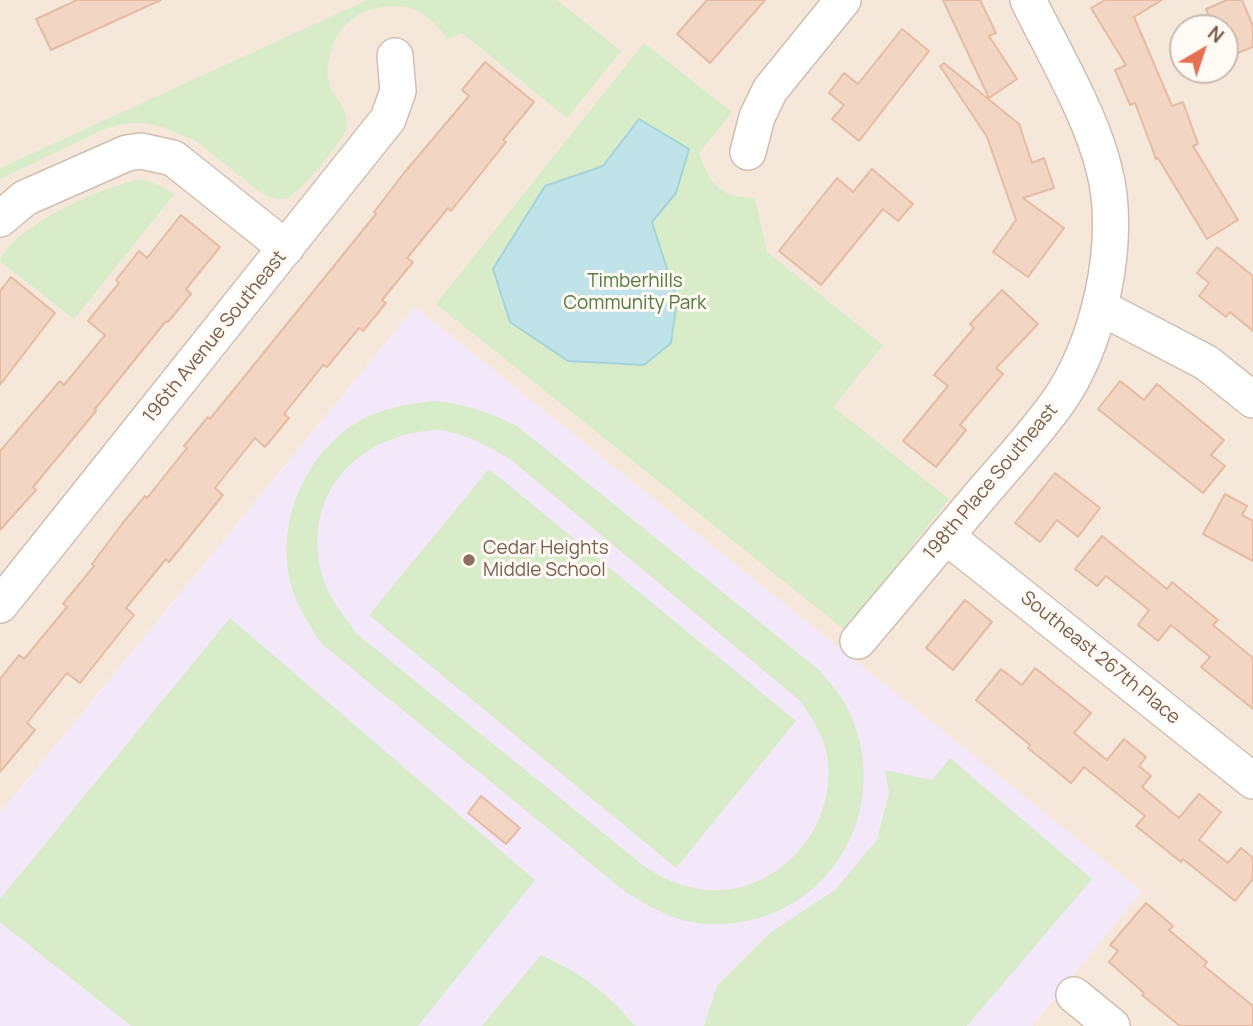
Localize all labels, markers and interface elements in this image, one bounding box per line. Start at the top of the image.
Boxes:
north arrow [1169,14,1239,84]
text: N [1202,20,1229,49]
street label: 196th Avenue Southeast [139,246,291,428]
park label: Timberhills Community Park [563,271,707,315]
street label: 198th Place Southeast [919,399,1063,565]
place label: Cedar Heights Middle School [483,538,609,582]
marker: Cedar Heights Middle School [461,552,477,568]
street label: Southeast 267th Place [1016,587,1184,729]

